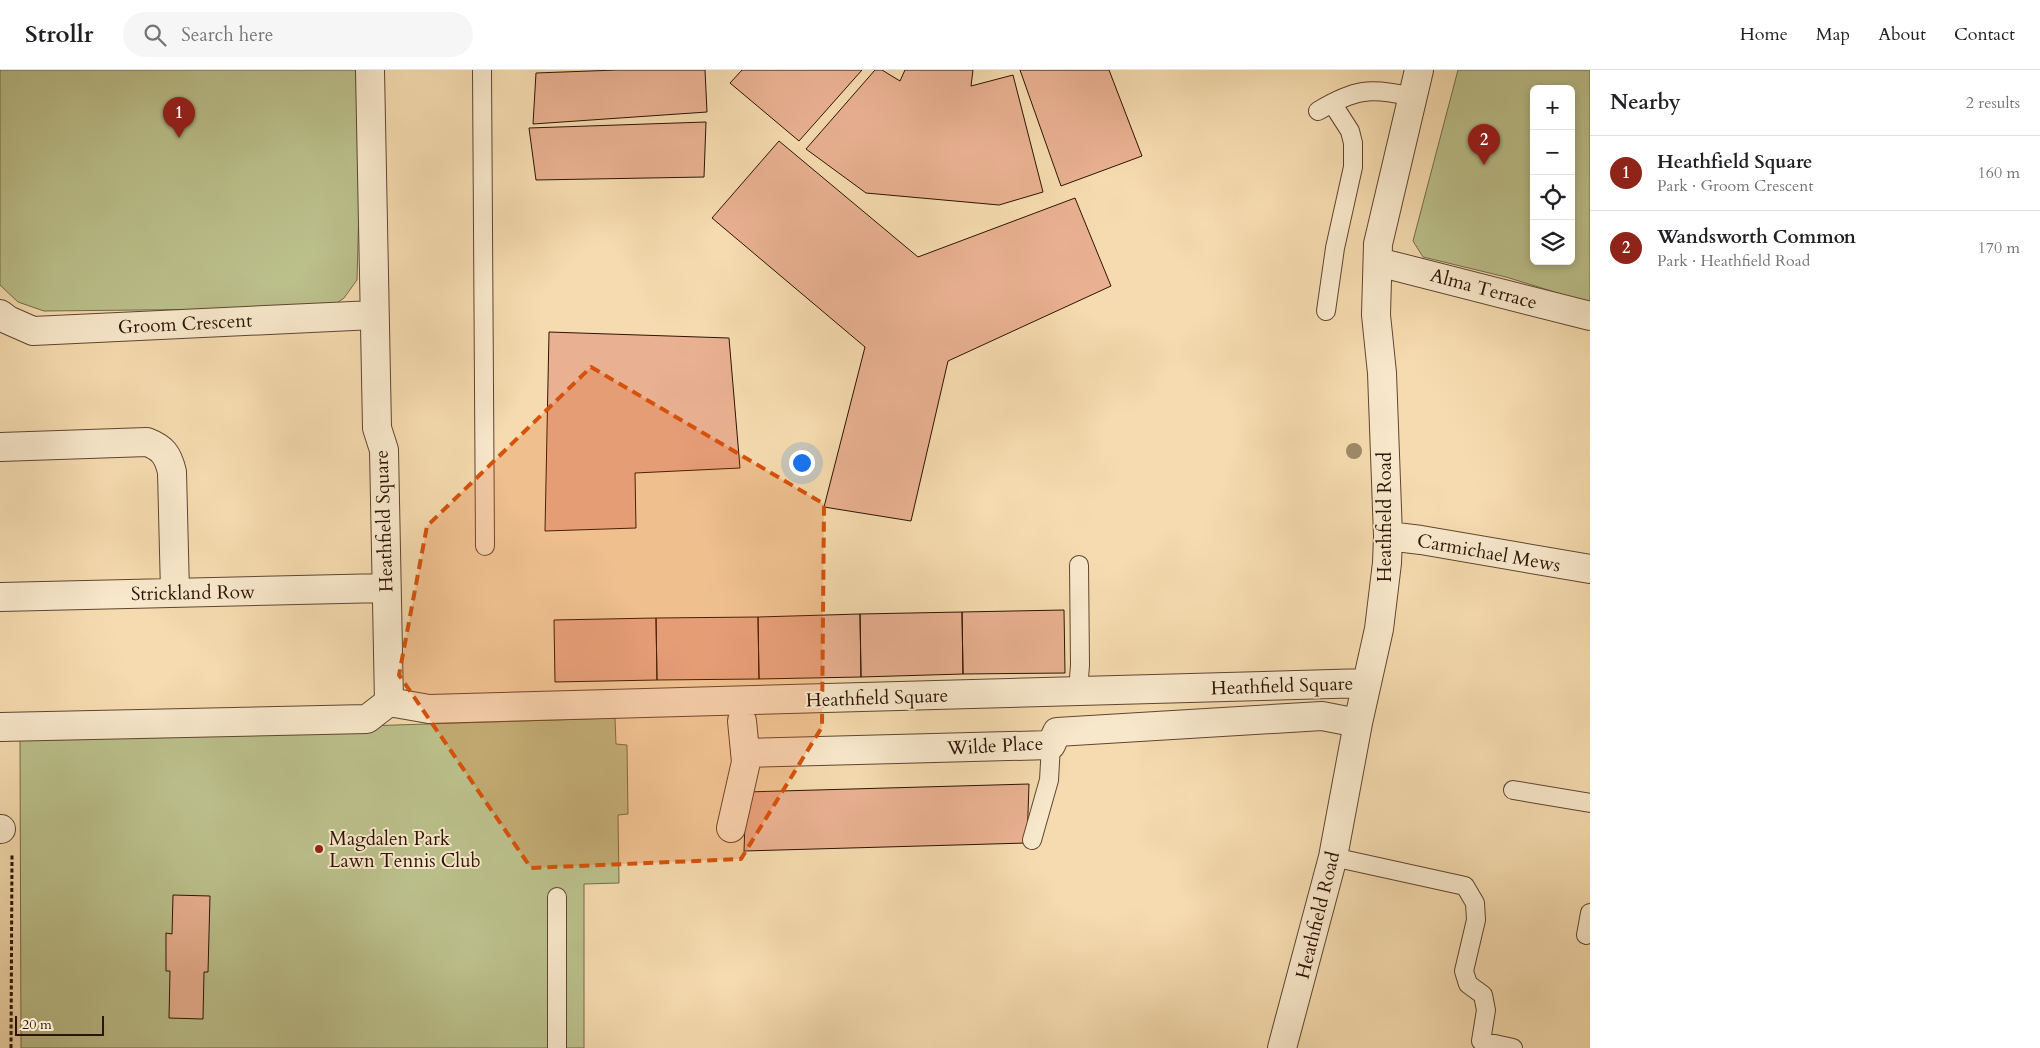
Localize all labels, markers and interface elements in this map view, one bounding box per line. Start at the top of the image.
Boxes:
search box [123,12,473,57]
text: Strollr [25,18,93,51]
icon: search [141,21,169,49]
text: Search here [181,22,273,48]
text: Home [1740,22,1788,47]
text: Map [1816,22,1850,47]
text: About [1878,22,1926,47]
text: Contact [1954,22,2015,47]
map controls [1530,85,1575,265]
button: + [1530,85,1575,130]
text: Nearby [1610,88,1681,117]
text: 2 results [1966,92,2020,114]
pin: 1 [163,97,195,138]
pin: 2 [1468,124,1500,165]
button: − [1530,130,1575,175]
text: Heathfield Square [1657,149,1812,175]
text: 1 [1622,162,1630,184]
text: 160 m [1978,162,2020,184]
button: locate [1530,175,1575,220]
text: Park · Groom Crescent [1657,175,1813,197]
button: layers [1530,220,1575,265]
text: Wandsworth Common [1657,224,1856,250]
text: 2 [1622,237,1630,259]
text: 170 m [1978,237,2020,259]
text: Park · Heathfield Road [1657,250,1810,272]
street label: Alma Terrace [1427,262,1540,316]
street label: Groom Crescent [117,308,253,340]
street label: Heathfield Square [369,449,399,593]
your location [789,450,815,476]
street label: Heathfield Road [1372,452,1398,582]
street label: Carmichael Mews [1415,528,1563,578]
street label: Strickland Row [131,579,255,607]
street label: Heathfield Square [1210,671,1354,701]
street label: Heathfield Square [805,683,949,713]
street label: Wilde Place [945,730,1044,762]
place label: Magdalen Park Lawn Tennis Club [329,826,481,874]
marker: Magdalen Park Lawn Tennis Club [313,843,325,855]
street label: Heathfield Road [1290,849,1346,982]
scale bar [15,1013,104,1036]
text: 20 m [22,1015,52,1034]

